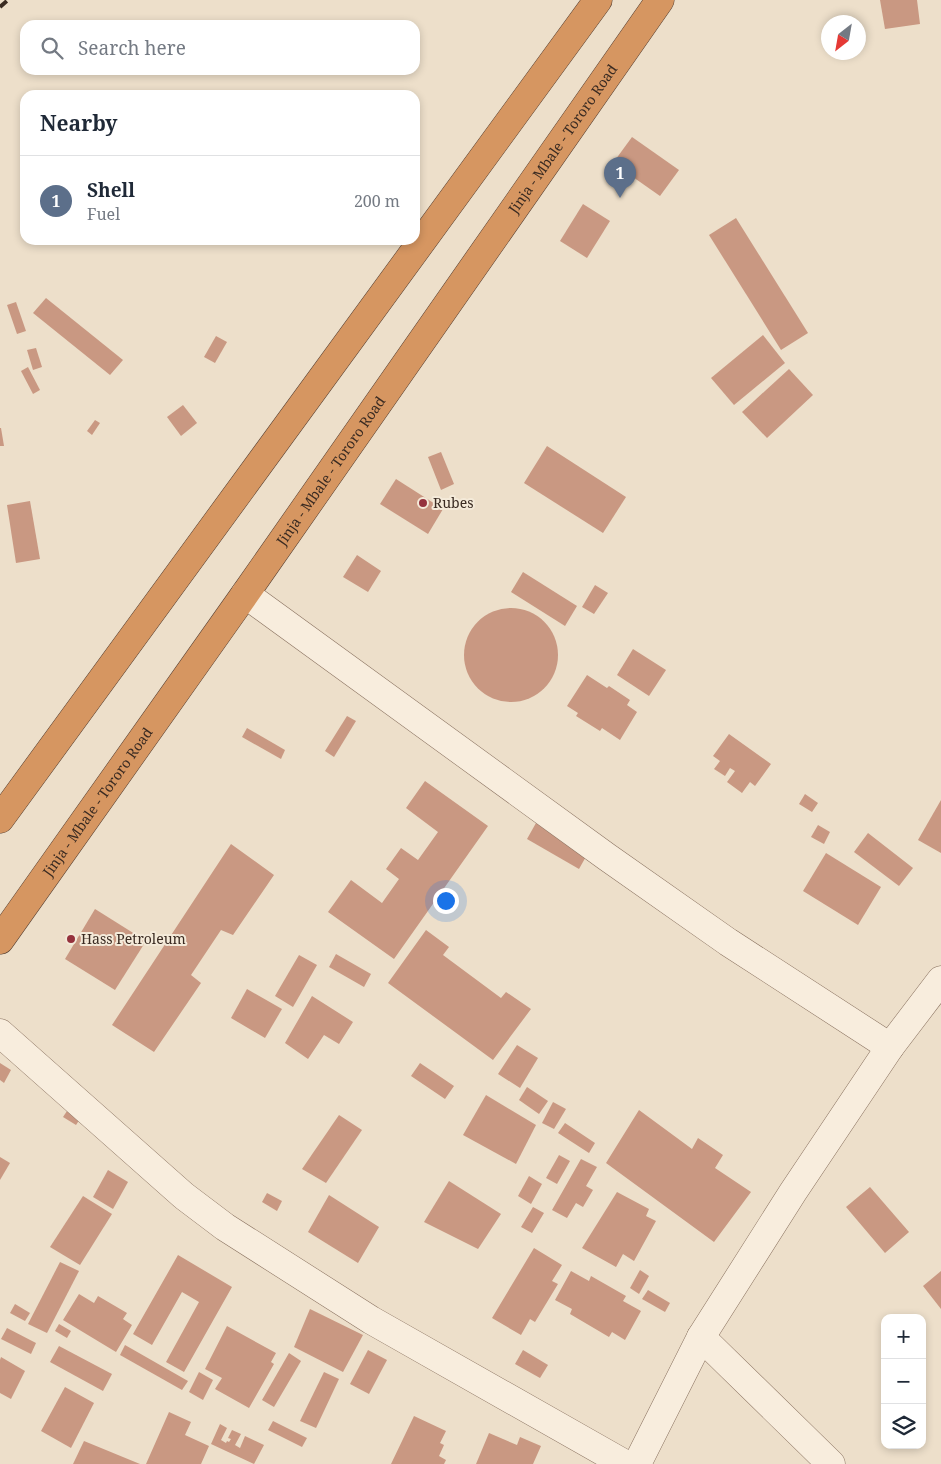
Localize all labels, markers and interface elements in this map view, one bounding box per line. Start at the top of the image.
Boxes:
north arrow [821,15,866,60]
search box [20,20,420,75]
icon: search [38,34,66,62]
text: Search here [78,35,186,61]
street label: Jinja - Mbale - Tororo Road [503,60,621,218]
text: Nearby [40,109,118,137]
pin: 1 [604,157,636,198]
text: Shell [87,177,135,203]
text: 1 [51,190,61,212]
text: 200 m [354,190,400,212]
text: Fuel [87,203,120,225]
street label: Jinja - Mbale - Tororo Road [271,392,390,550]
place label: Rubes [433,493,473,512]
marker: Rubes [417,497,429,509]
street label: Jinja - Mbale - Tororo Road [37,723,157,881]
your location [433,888,459,914]
place label: Hass Petroleum [81,929,186,948]
marker: Hass Petroleum [65,933,77,945]
map controls [881,1314,926,1449]
button: + [881,1314,926,1359]
button: − [881,1359,926,1404]
button: layers [881,1404,926,1449]

